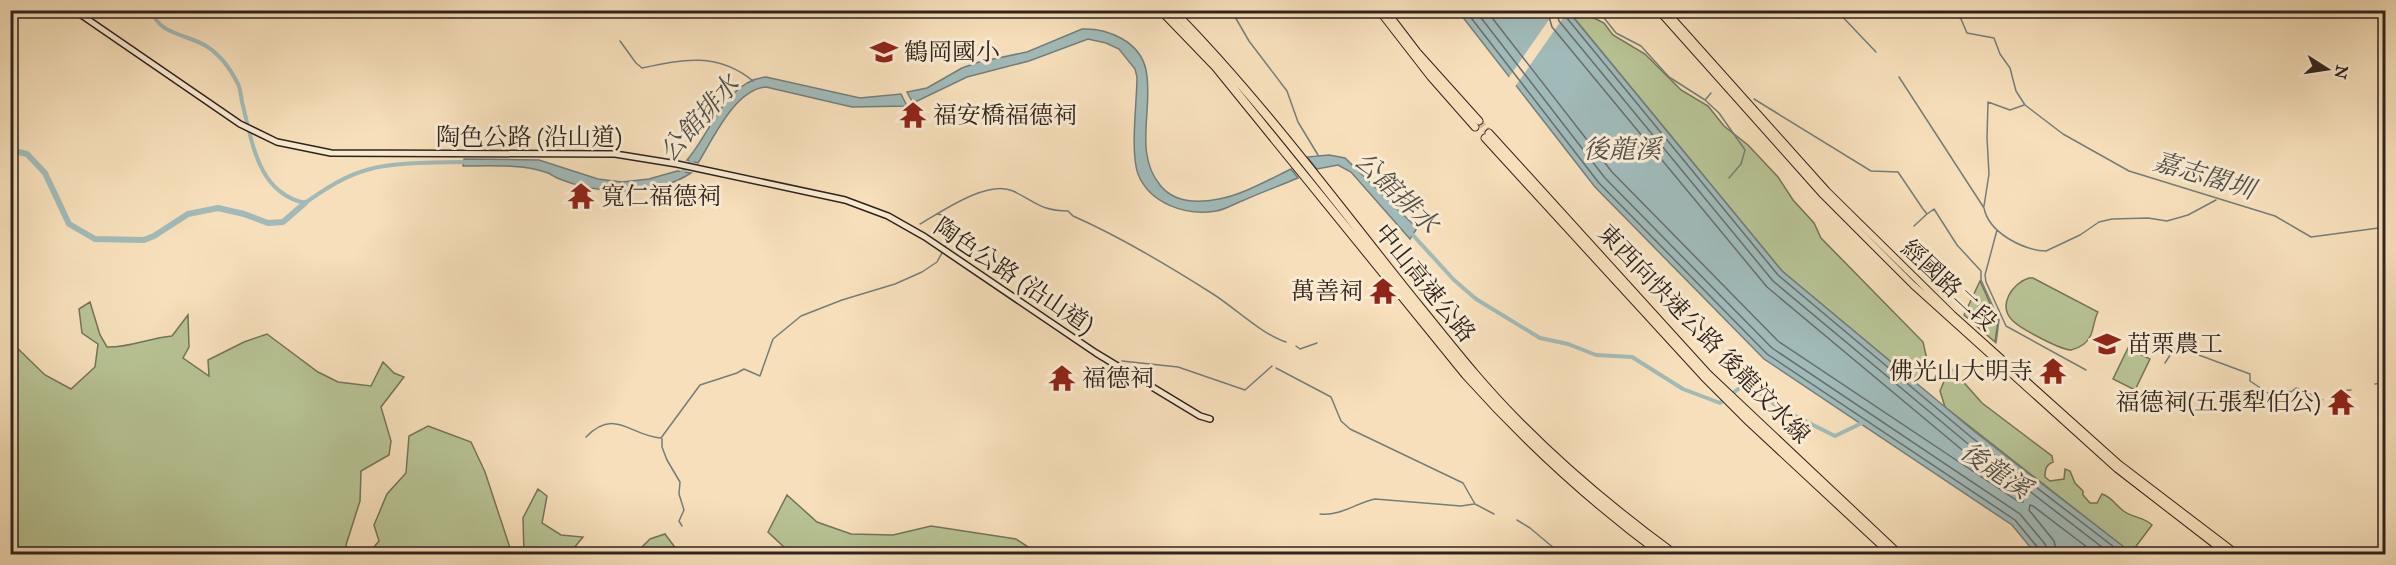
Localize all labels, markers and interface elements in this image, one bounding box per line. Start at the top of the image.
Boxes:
school or university icon: 鶴岡國小 [869,37,899,67]
place label: 鶴岡國小 [904,37,1000,67]
north arrow [2297,39,2357,99]
text: N [2330,63,2352,81]
water label: 公館排水 [652,66,748,167]
temple icon: 福安橋福德祠 [898,100,928,130]
place label: 福安橋福德祠 [933,100,1077,130]
street label: 陶色公路 (沿山道) [436,122,622,152]
water label: 後龍溪 [1583,133,1664,165]
water label: 公館排水 [1348,144,1448,242]
water label: 嘉志閣圳 [2150,144,2262,207]
temple icon: 寬仁福德祠 [566,181,596,211]
place label: 寬仁福德祠 [601,181,721,211]
street label: 陶色公路 (沿山道) [928,211,1100,341]
street label: 中山高速公路 [1368,218,1482,348]
street label: 東西向快速公路 後龍汶水線 [1591,218,1817,450]
street label: 經國路二段 [1895,233,2003,337]
place label: 萬善祠 [1291,276,1363,306]
temple icon: 萬善祠 [1368,276,1398,306]
school or university icon: 苗栗農工 [2092,329,2122,359]
place label: 苗栗農工 [2127,329,2223,359]
place label: 佛光山大明寺 [1889,356,2033,386]
temple icon: 佛光山大明寺 [2038,356,2068,386]
temple icon: 福德祠 [1047,363,1077,393]
place label: 福德祠 [1082,363,1154,393]
place label: 福德祠(五張犁伯公) [2116,387,2321,417]
temple icon: 福德祠(五張犁伯公) [2326,387,2356,417]
water label: 後龍溪 [1955,435,2040,507]

